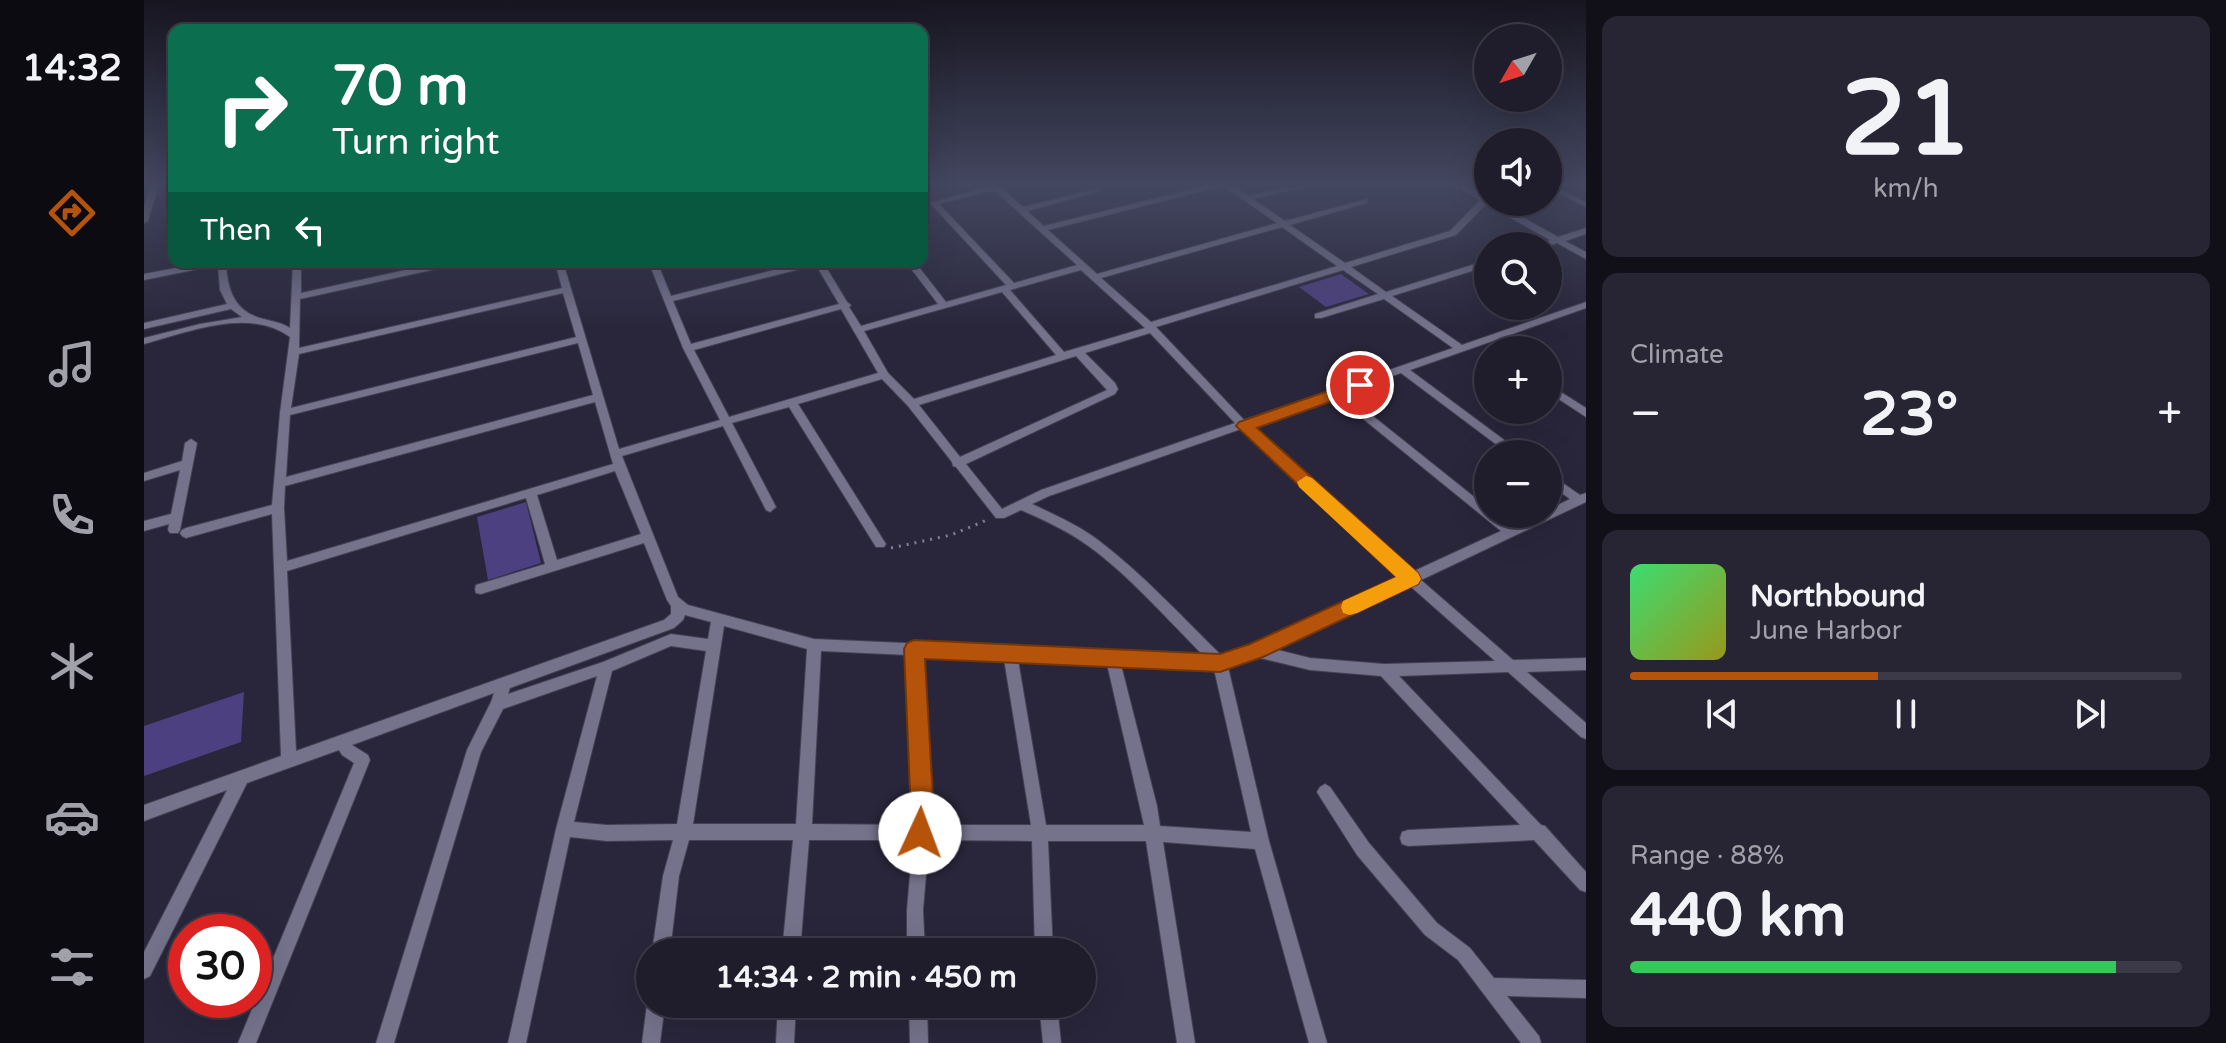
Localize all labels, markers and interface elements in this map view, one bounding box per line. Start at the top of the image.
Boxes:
north arrow [1474,24,1562,112]
map controls [1474,24,1562,528]
text: 14:32 [22,47,122,90]
text: 70 m [332,53,468,120]
icon: right [200,56,304,160]
text: 21 [1841,58,1971,183]
text: Turn right [332,121,499,164]
button: sound [1474,128,1562,216]
text: km/h [1873,173,1939,204]
icon: directions [44,185,100,241]
icon: left [288,208,332,252]
text: Then [200,212,272,249]
button: search [1474,232,1562,320]
icon: music [44,336,100,392]
button: + [1474,336,1562,424]
text: Climate [1630,339,1724,370]
pin [1326,351,1394,419]
icon: arrive [1338,363,1382,407]
text: 23° [1860,379,1958,451]
text: − [1630,388,1661,441]
text: + [2157,388,2182,441]
button: − [1474,440,1562,528]
icon: phone [44,487,100,543]
text: Northbound [1750,578,1926,615]
text: June Harbor [1750,615,1902,646]
icon: climate [44,638,100,694]
icon: previous [1700,692,1744,736]
icon: pause [1884,692,1928,736]
icon: next [2068,692,2112,736]
icon: car [44,789,100,845]
position arrow [878,791,962,875]
text: Range · 88% [1630,840,1784,871]
text: 440 km [1630,880,1846,952]
speed limit sign: 30 [168,914,272,1018]
icon: filters [44,939,100,995]
text: 14:34 · 2 min · 450 m [715,959,1017,996]

